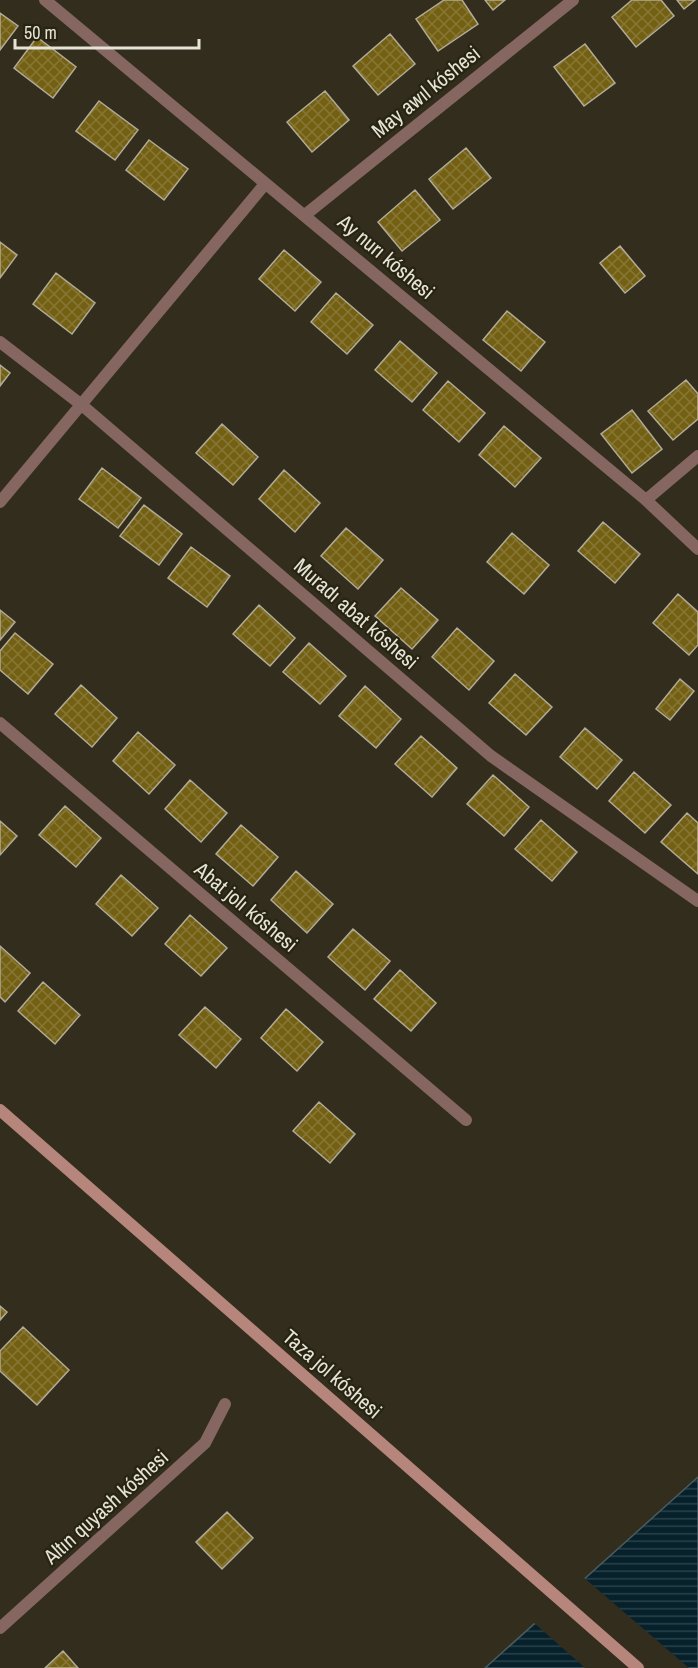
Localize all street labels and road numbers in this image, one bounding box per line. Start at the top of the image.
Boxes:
street label: May awıl kóshesi [365,39,486,144]
street label: Ay nurı kóshesi [331,207,441,306]
street label: Muradı abat kóshesi [288,551,425,676]
street label: Abat jolı kóshesi [188,854,304,958]
street label: Taza jol kóshesi [276,1322,388,1425]
street label: Altın quyash kóshesi [36,1443,174,1571]

